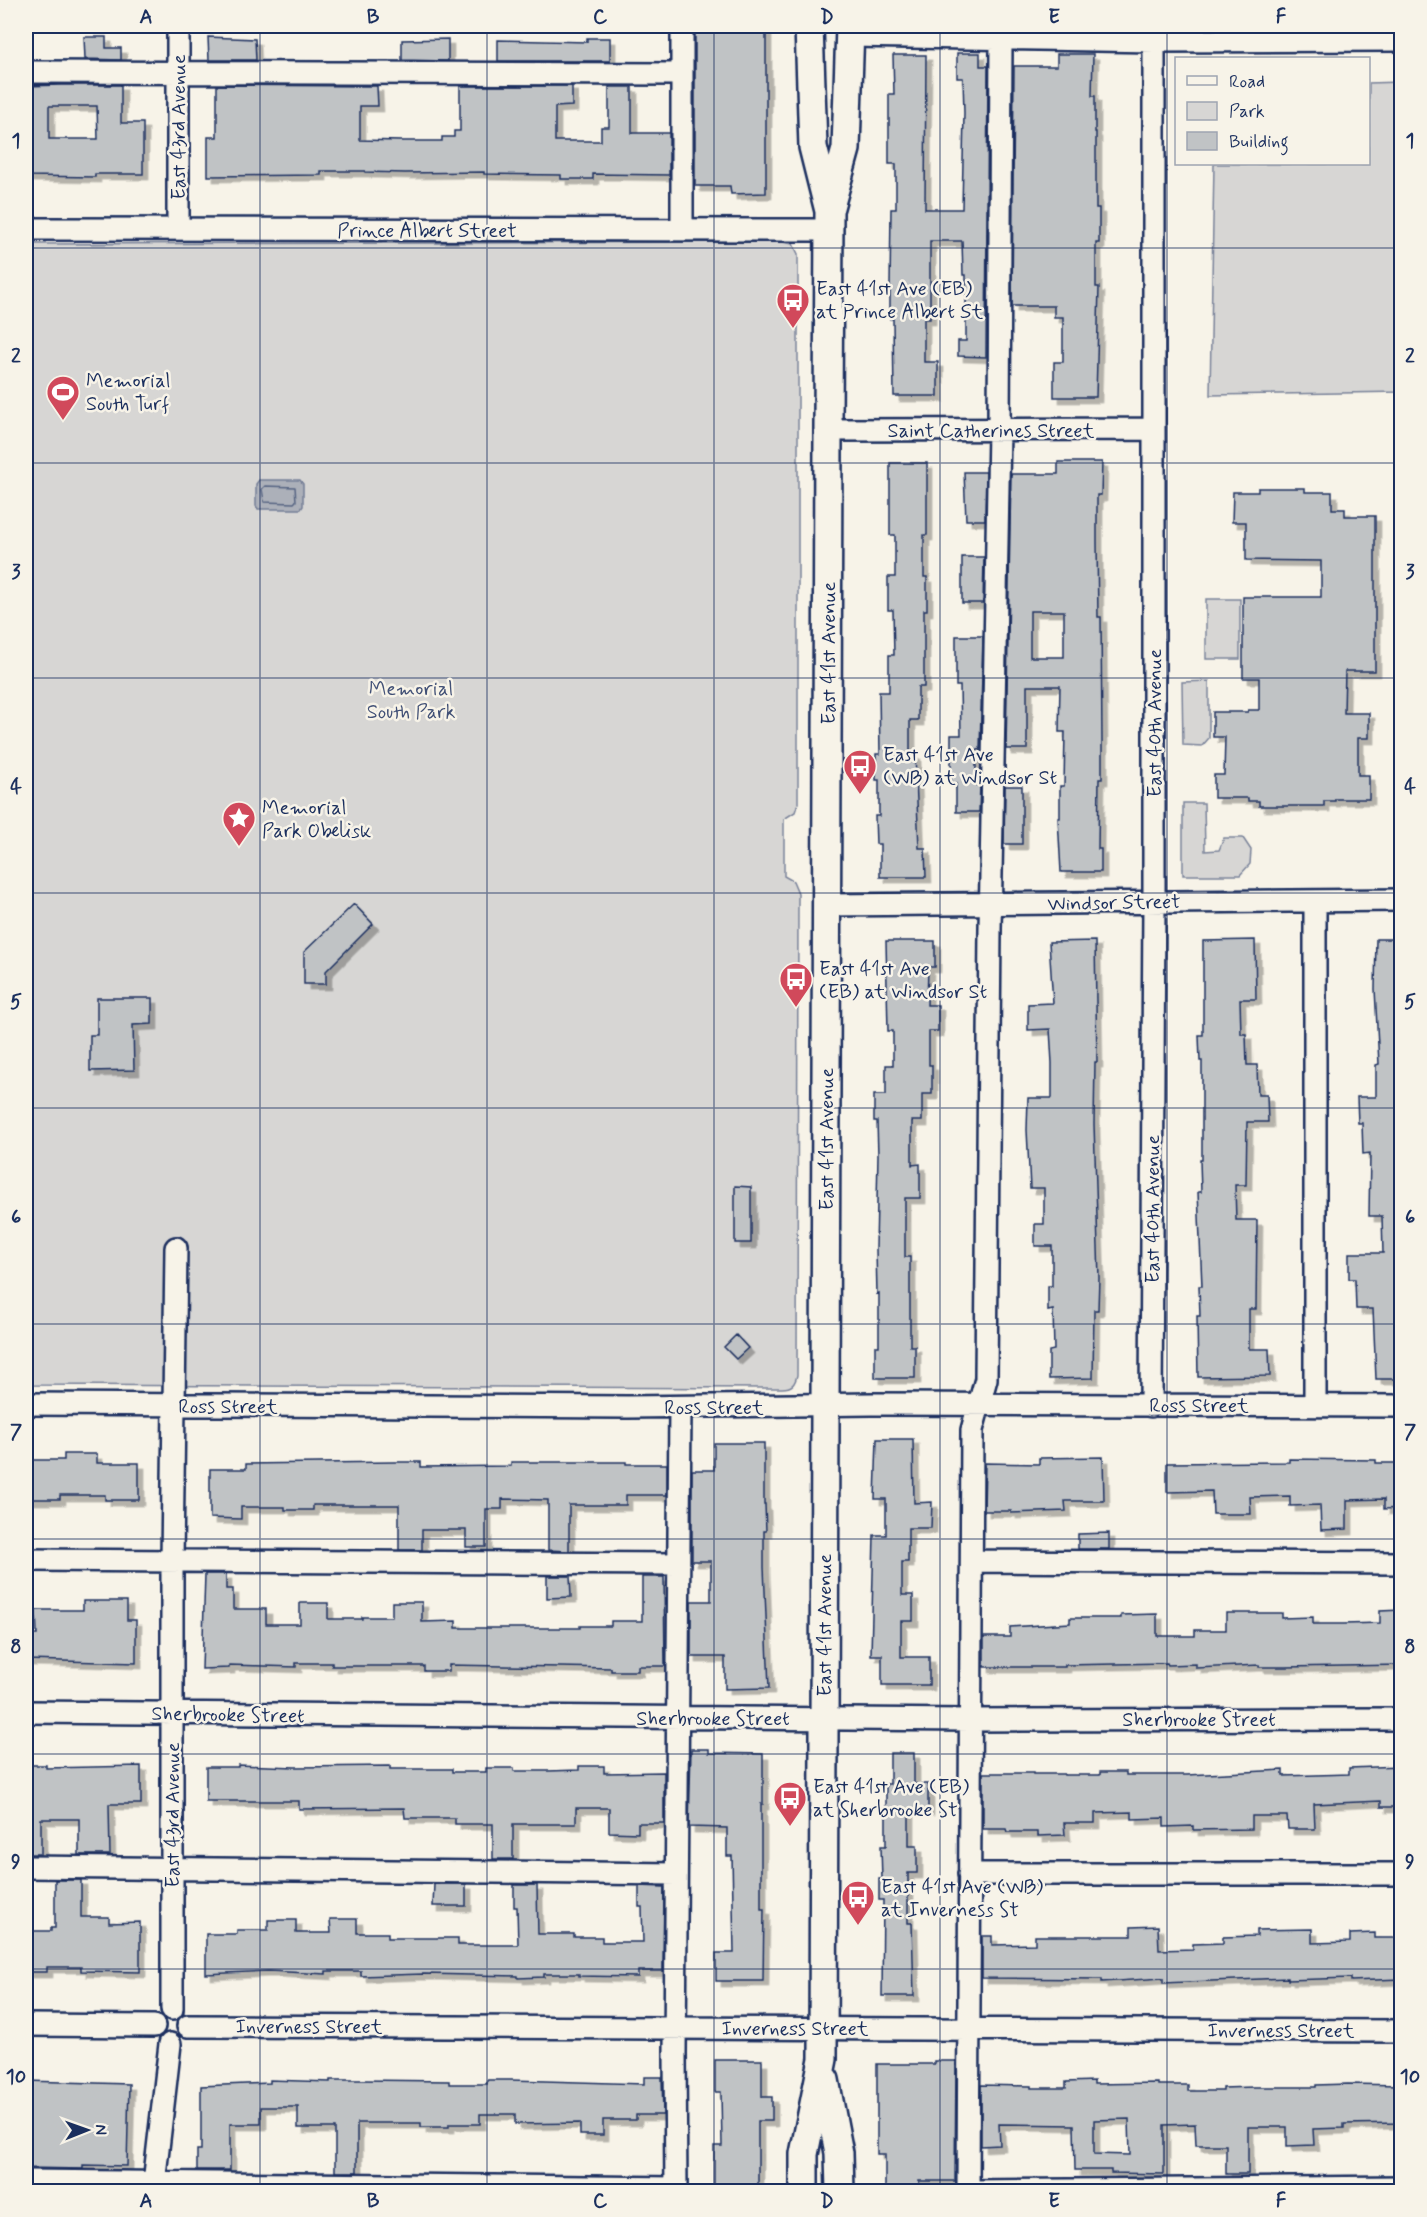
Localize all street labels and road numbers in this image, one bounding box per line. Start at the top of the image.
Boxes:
street label: East 43rd Avenue [166,54,193,200]
street label: Prince Albert Street [337,218,517,245]
street label: Saint Catherines Street [888,418,1095,445]
street label: East 41st Avenue [816,581,843,724]
street label: East 40th Avenue [1142,649,1169,797]
street label: Windsor Street [1047,889,1181,918]
street label: East 41st Avenue [814,1067,841,1210]
street label: East 40th Avenue [1140,1135,1167,1283]
street label: Ross Street [1149,1393,1249,1420]
street label: Ross Street [178,1394,278,1421]
street label: Ross Street [664,1395,764,1422]
street label: East 41st Avenue [812,1553,839,1696]
street label: Sherbrooke Street [151,1701,305,1730]
street label: Sherbrooke Street [636,1706,790,1733]
street label: Sherbrooke Street [1122,1707,1276,1734]
street label: East 43rd Avenue [160,1742,187,1888]
street label: Inverness Street [235,2014,383,2041]
street label: Inverness Street [721,2016,869,2043]
street label: Inverness Street [1207,2018,1355,2045]

